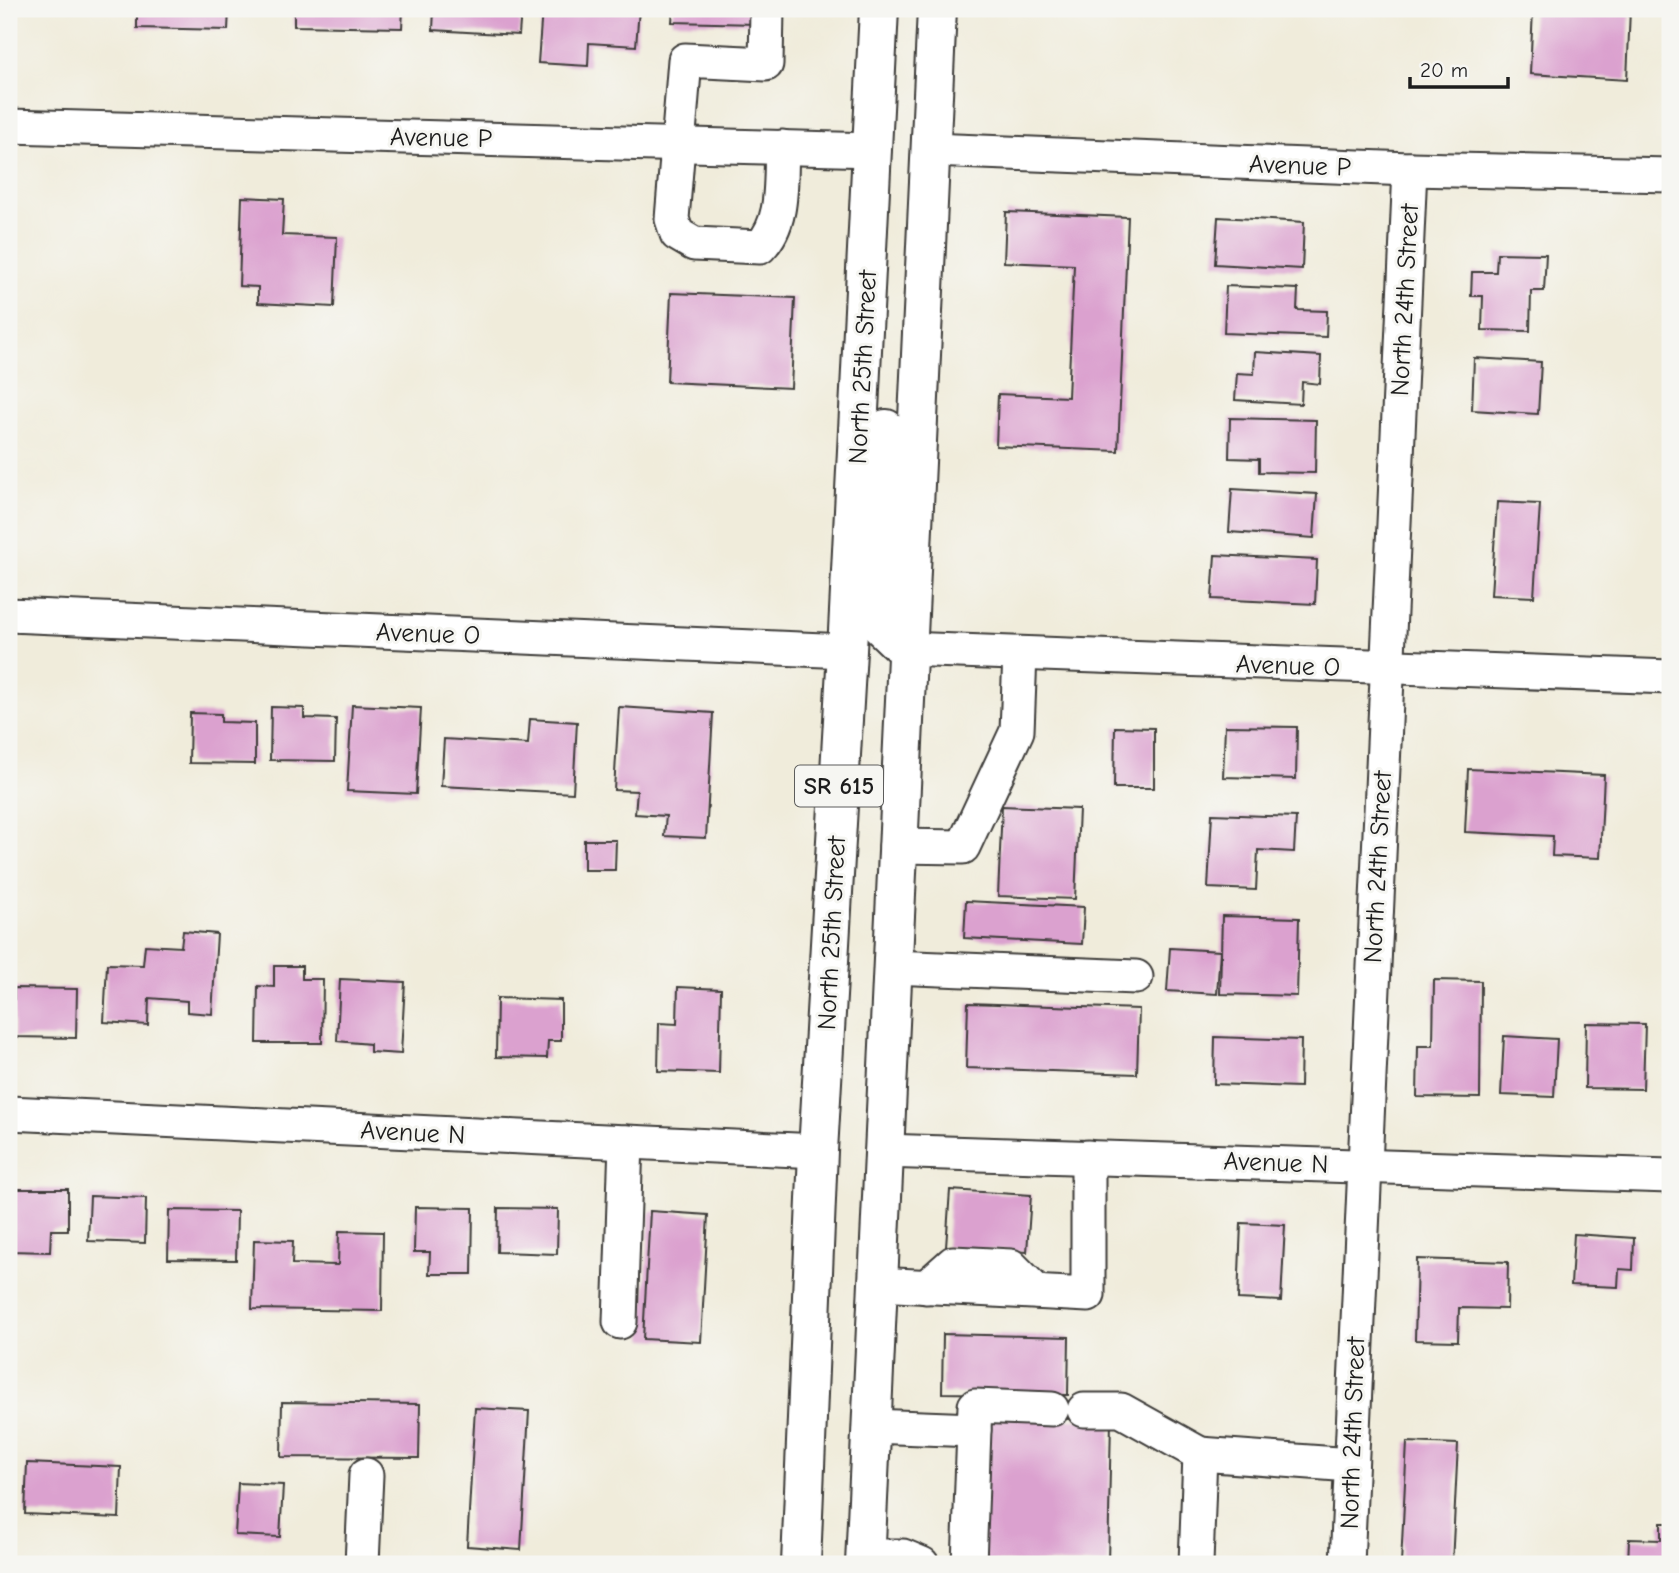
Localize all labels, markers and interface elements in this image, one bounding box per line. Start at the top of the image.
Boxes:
scale bar [1410,46,1508,90]
text: 20 m [1420,58,1468,82]
street label: Avenue P [390,122,492,154]
street label: Avenue P [1248,149,1352,183]
street label: North 24th Street [1385,202,1425,397]
street label: North 25th Street [843,268,883,465]
street label: Avenue O [375,617,481,651]
street label: Avenue O [1235,649,1341,683]
road number: SR 615 [795,766,883,806]
street label: North 24th Street [1358,769,1398,964]
street label: North 25th Street [812,834,852,1031]
street label: Avenue N [360,1115,466,1151]
street label: Avenue N [1223,1146,1329,1180]
street label: North 24th Street [1335,1335,1371,1530]

